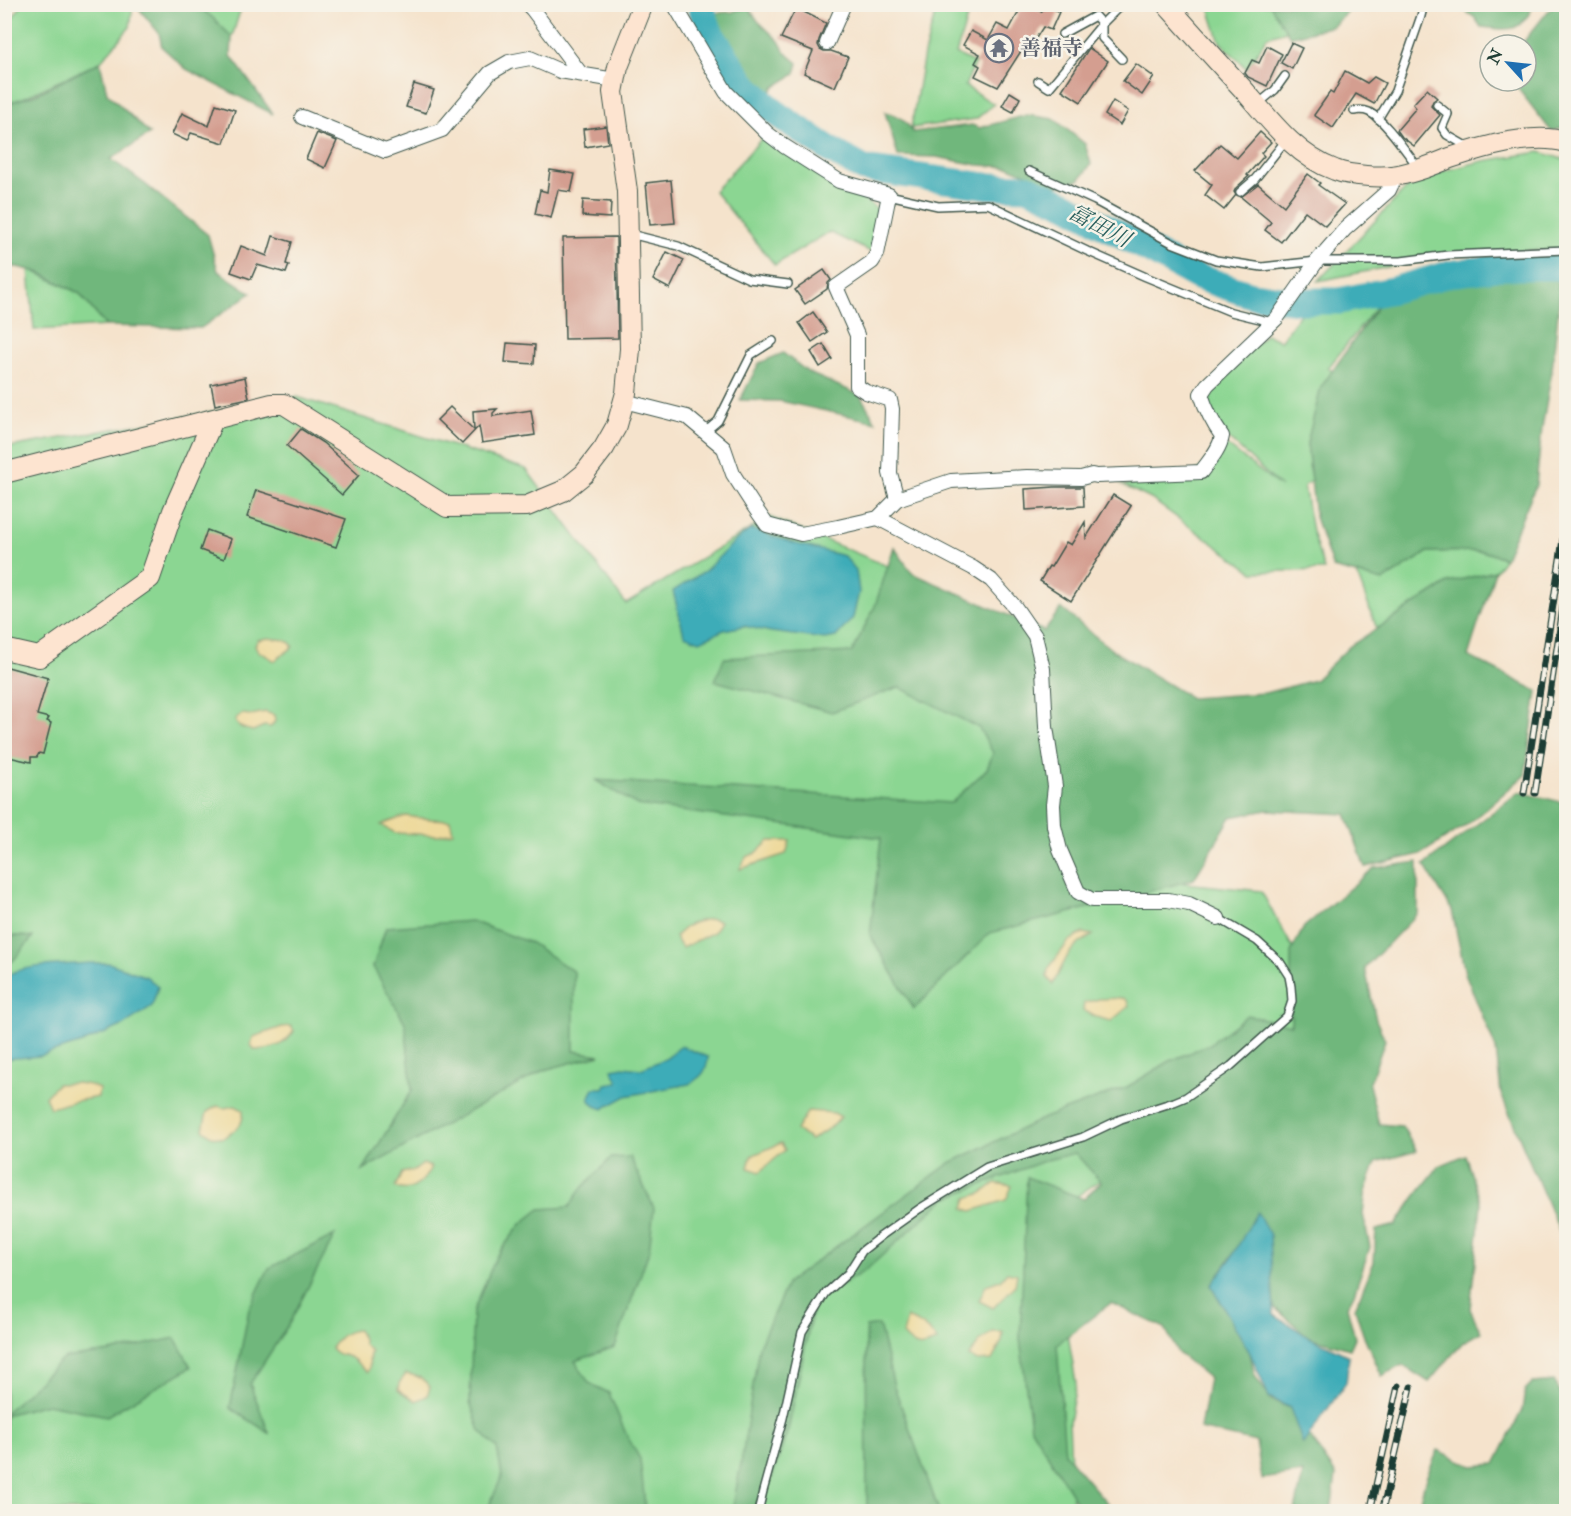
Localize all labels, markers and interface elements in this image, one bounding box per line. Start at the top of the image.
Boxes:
temple icon: 善福寺 [983,32,1015,64]
north arrow [1478,33,1538,93]
place label: 善福寺 [1020,35,1083,62]
text: N [1483,45,1508,68]
water label: 富田川 [1064,198,1137,255]

